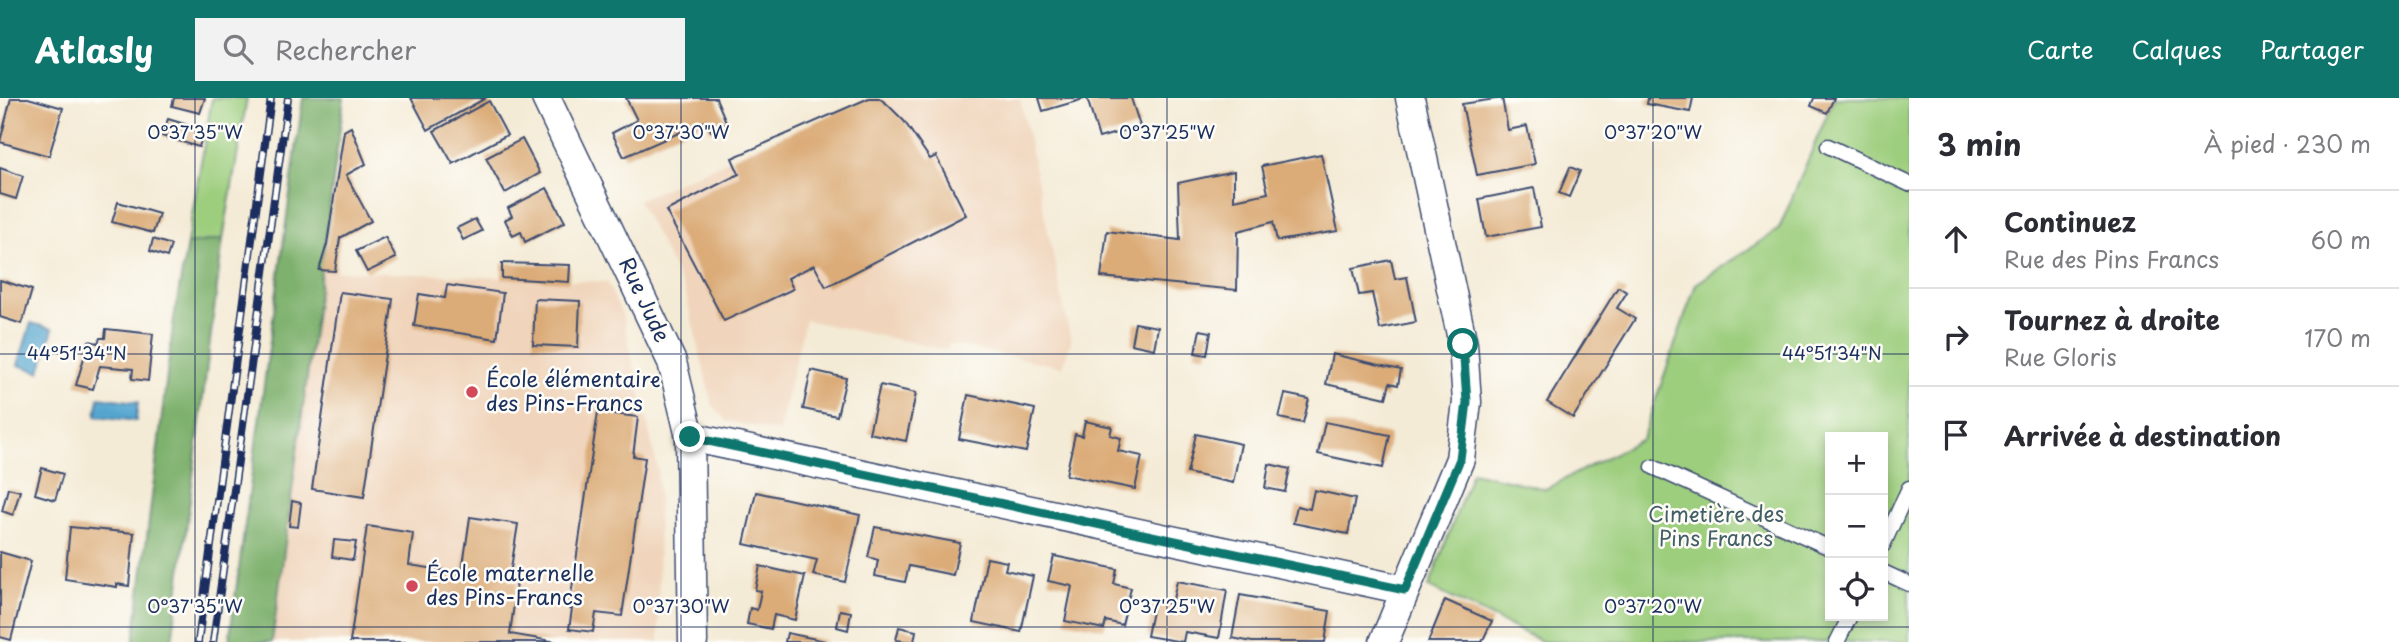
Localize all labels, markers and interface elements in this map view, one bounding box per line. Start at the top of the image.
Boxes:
search box [195,18,685,81]
text: Atlasly [35,24,153,74]
icon: search [219,30,257,68]
text: Rechercher [275,30,416,69]
text: Carte [2027,31,2093,67]
text: Calques [2131,31,2222,67]
text: Partager [2260,31,2364,67]
text: 0°37'35"W [147,118,243,145]
text: 0°37'30"W [632,118,730,145]
text: 0°37'25"W [1119,118,1216,145]
text: 0°37'20"W [1604,118,1702,145]
text: 3 min [1937,121,2022,166]
text: À pied · 230 m [2204,126,2371,161]
text: Continuez [2004,202,2136,241]
icon: ahead [1937,220,1975,258]
text: 60 m [2311,222,2371,257]
text: Rue des Pins Francs [2004,241,2219,276]
street label: Rue Jude [612,251,679,347]
text: Tournez à droite [2004,300,2220,339]
icon: right [1937,318,1975,356]
text: 170 m [2304,320,2371,355]
route start [1447,328,1478,359]
text: 44°51'34"N [27,339,127,366]
text: 44°51'34"N [1782,339,1882,366]
text: Rue Gloris [2004,339,2117,374]
place label: École élémentaire des Pins-Francs [486,362,661,418]
marker: École élémentaire des Pins-Francs [464,384,480,400]
icon: arrive [1937,416,1975,454]
text: Arrivée à destination [2004,416,2281,455]
route end [674,421,705,452]
map controls [1825,432,1888,621]
button: + [1825,432,1888,495]
button: − [1825,495,1888,558]
park label: Cimetière des Pins Francs [1648,497,1784,553]
place label: École maternelle des Pins-Francs [426,556,594,612]
button: locate [1825,558,1888,621]
marker: École maternelle des Pins-Francs [404,578,420,594]
text: 0°37'35"W [147,592,243,619]
text: 0°37'30"W [632,592,730,619]
text: 0°37'25"W [1119,592,1216,619]
text: 0°37'20"W [1604,592,1702,619]

